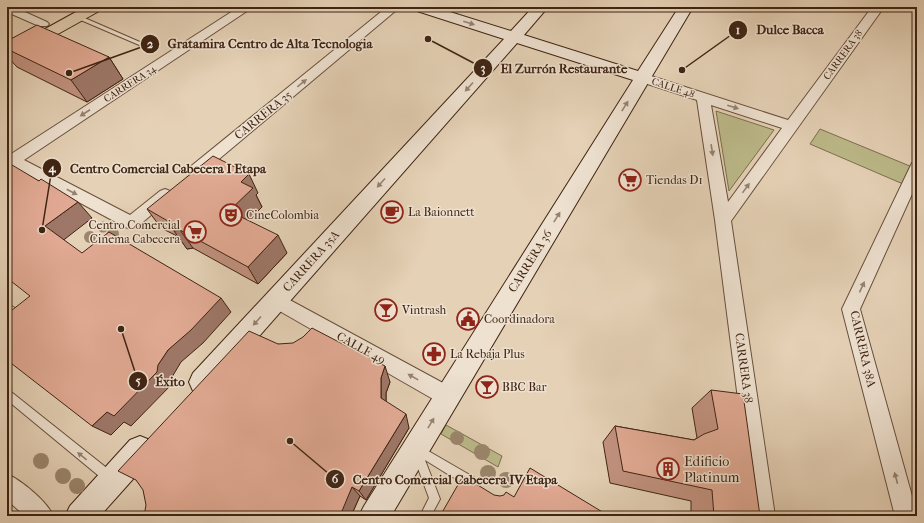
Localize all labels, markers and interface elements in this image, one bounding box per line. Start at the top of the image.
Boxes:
callout: Dulce Bacca [728,17,832,42]
one-way arrow [464,20,476,26]
text: Dulce Bacca [756,22,825,37]
text: 1 [736,23,740,37]
street label: CARRERA 38 [821,28,865,82]
callout: Gratamira Centro de Alta Tecnologia [140,31,380,56]
text: Gratamira Centro de Alta Tecnologia [168,36,373,52]
text: 2 [147,37,154,51]
callout: El Zurrón Restaurante [473,56,635,81]
text: 3 [481,61,486,76]
text: El Zurrón Restaurante [501,61,628,76]
street label: CARRERA 34 [102,62,159,105]
street label: CALLE 48 [650,75,696,101]
one-way arrow [297,78,307,87]
one-way arrow [464,82,473,92]
street label: CARRERA 35 [231,88,295,142]
one-way arrow [622,100,629,112]
one-way arrow [727,105,739,111]
one-way arrow [80,109,90,117]
one-way arrow [709,144,715,156]
callout: Centro Comercial Cabecera I Etapa [42,156,274,181]
text: 4 [47,161,56,176]
text: Centro Comercial Cabecera I Etapa [70,161,267,177]
supermarket icon: Tiendas D1 [617,167,643,193]
place label: Tiendas D1 [646,173,703,187]
one-way arrow [377,178,386,188]
one-way arrow [742,183,750,194]
one-way arrow [66,188,78,195]
cafe icon: La Baionnett [379,199,405,225]
theatre icon: CineColombia [218,202,244,228]
place label: La Baionnett [408,205,475,219]
place label: CineColombia [246,208,319,222]
one-way arrow [554,211,561,223]
place label: Centro Comercial Cinema Cabecera [88,218,181,246]
supermarket icon: Centro Comercial Cinema Cabecera [182,219,208,245]
street label: CARRERA 35A [280,227,342,294]
street label: CARRERA 36 [505,227,555,295]
one-way arrow [859,281,865,292]
bar icon: Vintrash [373,297,399,323]
place label: Vintrash [401,303,447,317]
public building icon: Coordinadora [455,306,481,332]
street label: CARRERA 38A [847,309,879,389]
place label: Coordinadora [484,312,555,326]
one-way arrow [252,316,261,326]
street label: CALLE 49 [334,329,388,367]
street label: CARRERA 38 [732,332,756,404]
pharmacy icon: La Rebaja Plus [421,341,447,367]
place label: La Rebaja Plus [450,347,525,361]
callout: Éxito [128,369,193,394]
text: 5 [135,374,141,388]
text: Éxito [155,374,185,389]
one-way arrow [407,374,419,380]
bar icon: BBC Bar [474,374,500,400]
place label: BBC Bar [502,380,548,394]
one-way arrow [427,418,435,428]
one-way arrow [77,451,88,460]
place label: Edificio Platinum [684,453,740,486]
building icon: Edificio Platinum [655,456,681,482]
callout: Centro Comercial Cabecera IV Etapa [325,467,565,492]
text: 6 [332,472,339,486]
text: Centro Comercial Cabecera IV Etapa [353,472,558,488]
one-way arrow [893,472,899,485]

